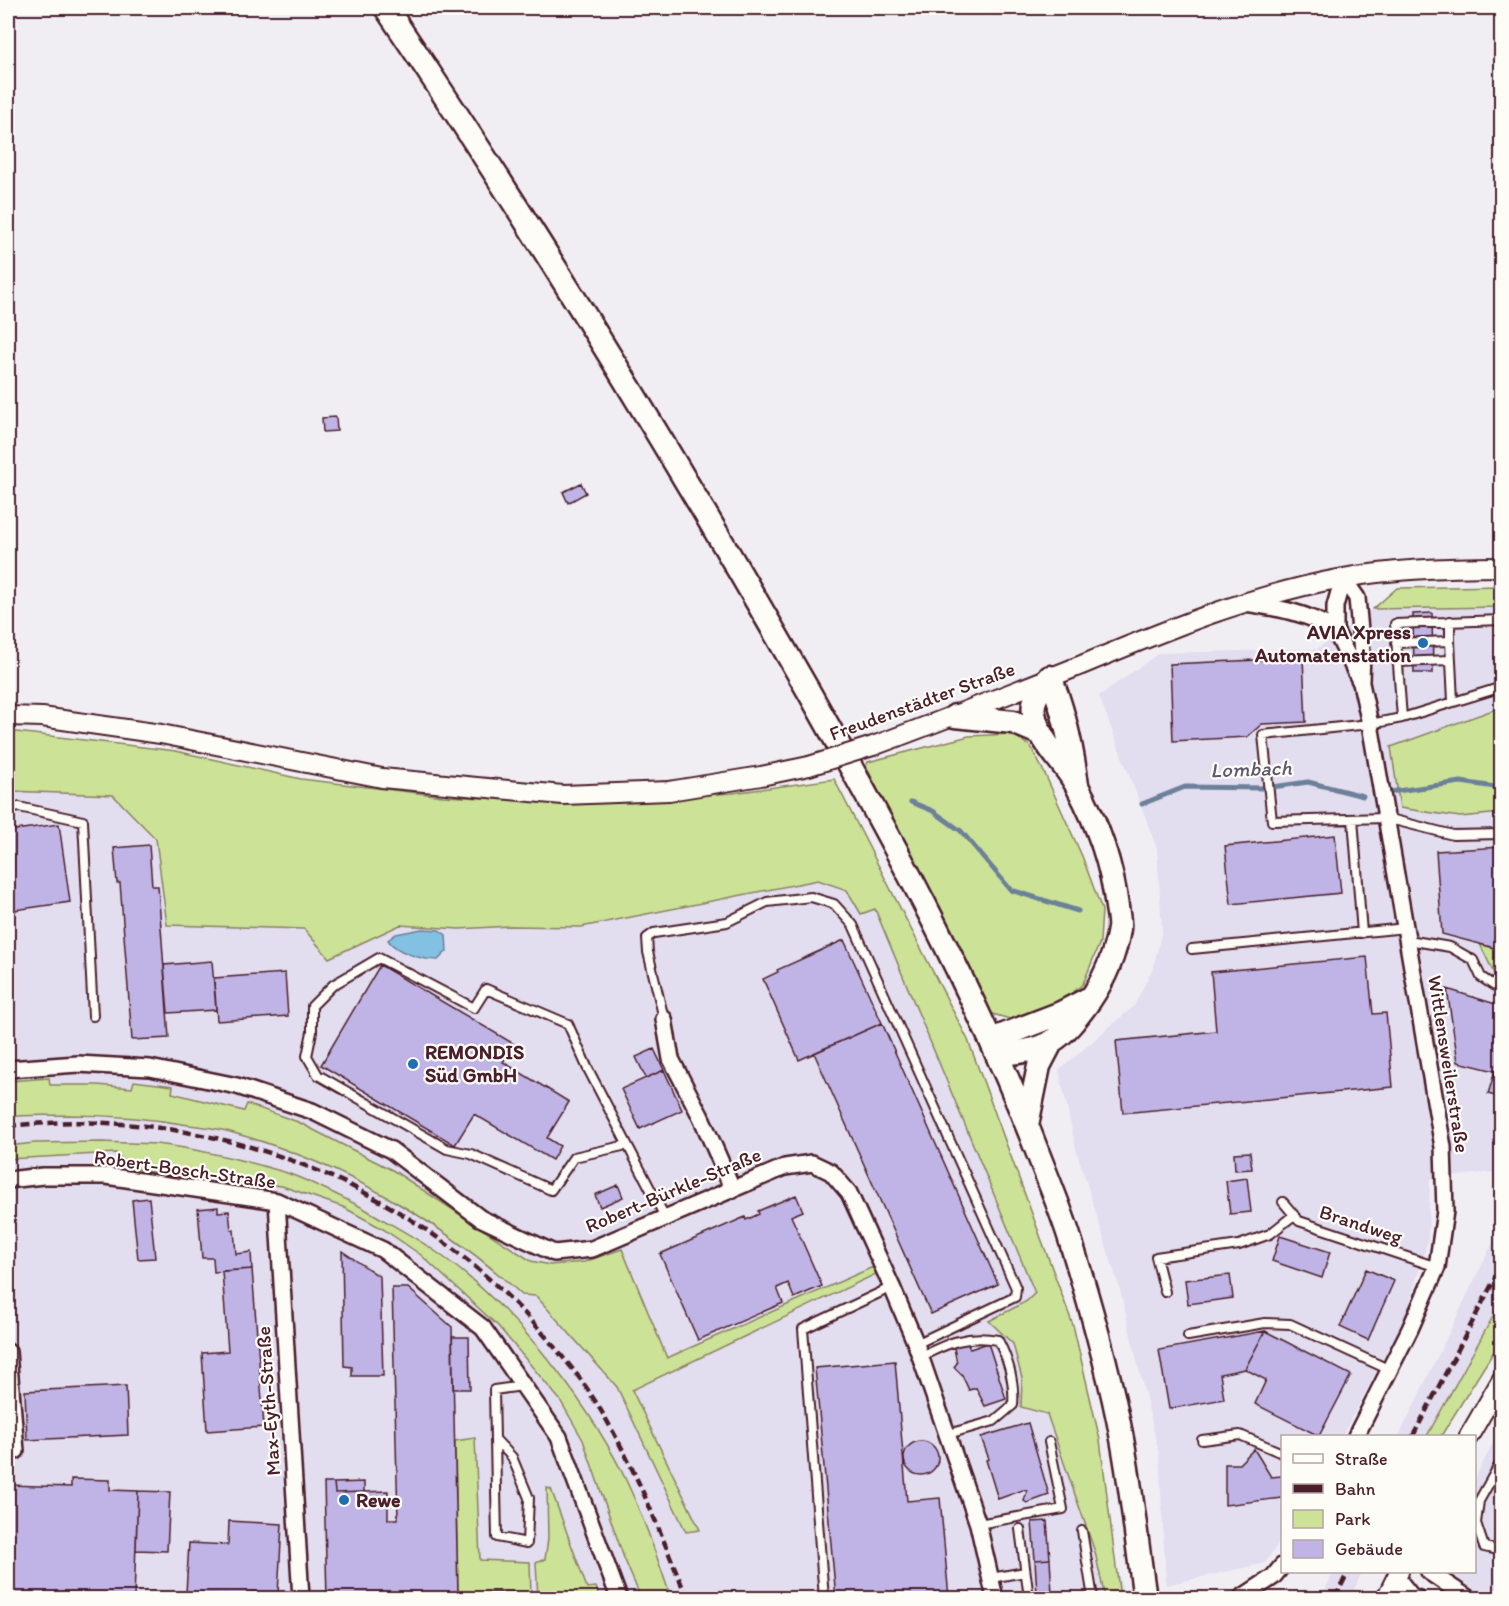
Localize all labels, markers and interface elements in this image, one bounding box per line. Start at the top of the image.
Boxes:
place label: AVIA Xpress Automatenstation [1254,620,1411,667]
marker: AVIA Xpress Automatenstation [1416,636,1430,650]
street label: Freudenstädter Straße [826,656,1018,746]
water label: Lombach [1210,755,1293,782]
street label: Wittlensweilerstraße [1423,974,1475,1154]
place label: REMONDIS Süd GmbH [425,1040,524,1087]
marker: REMONDIS Süd GmbH [406,1057,420,1071]
street label: Robert-Bürkle-Straße [582,1142,764,1238]
street label: Robert-Bosch-Straße [93,1144,277,1194]
street label: Brandweg [1316,1199,1406,1249]
street label: Max-Eyth-Straße [251,1326,285,1476]
legend [1281,1435,1476,1573]
text: Straße [1335,1448,1388,1470]
text: Bahn [1335,1478,1376,1500]
place label: Rewe [356,1488,401,1512]
marker: Rewe [337,1493,351,1507]
text: Park [1335,1508,1370,1530]
text: Gebäude [1335,1538,1403,1560]

